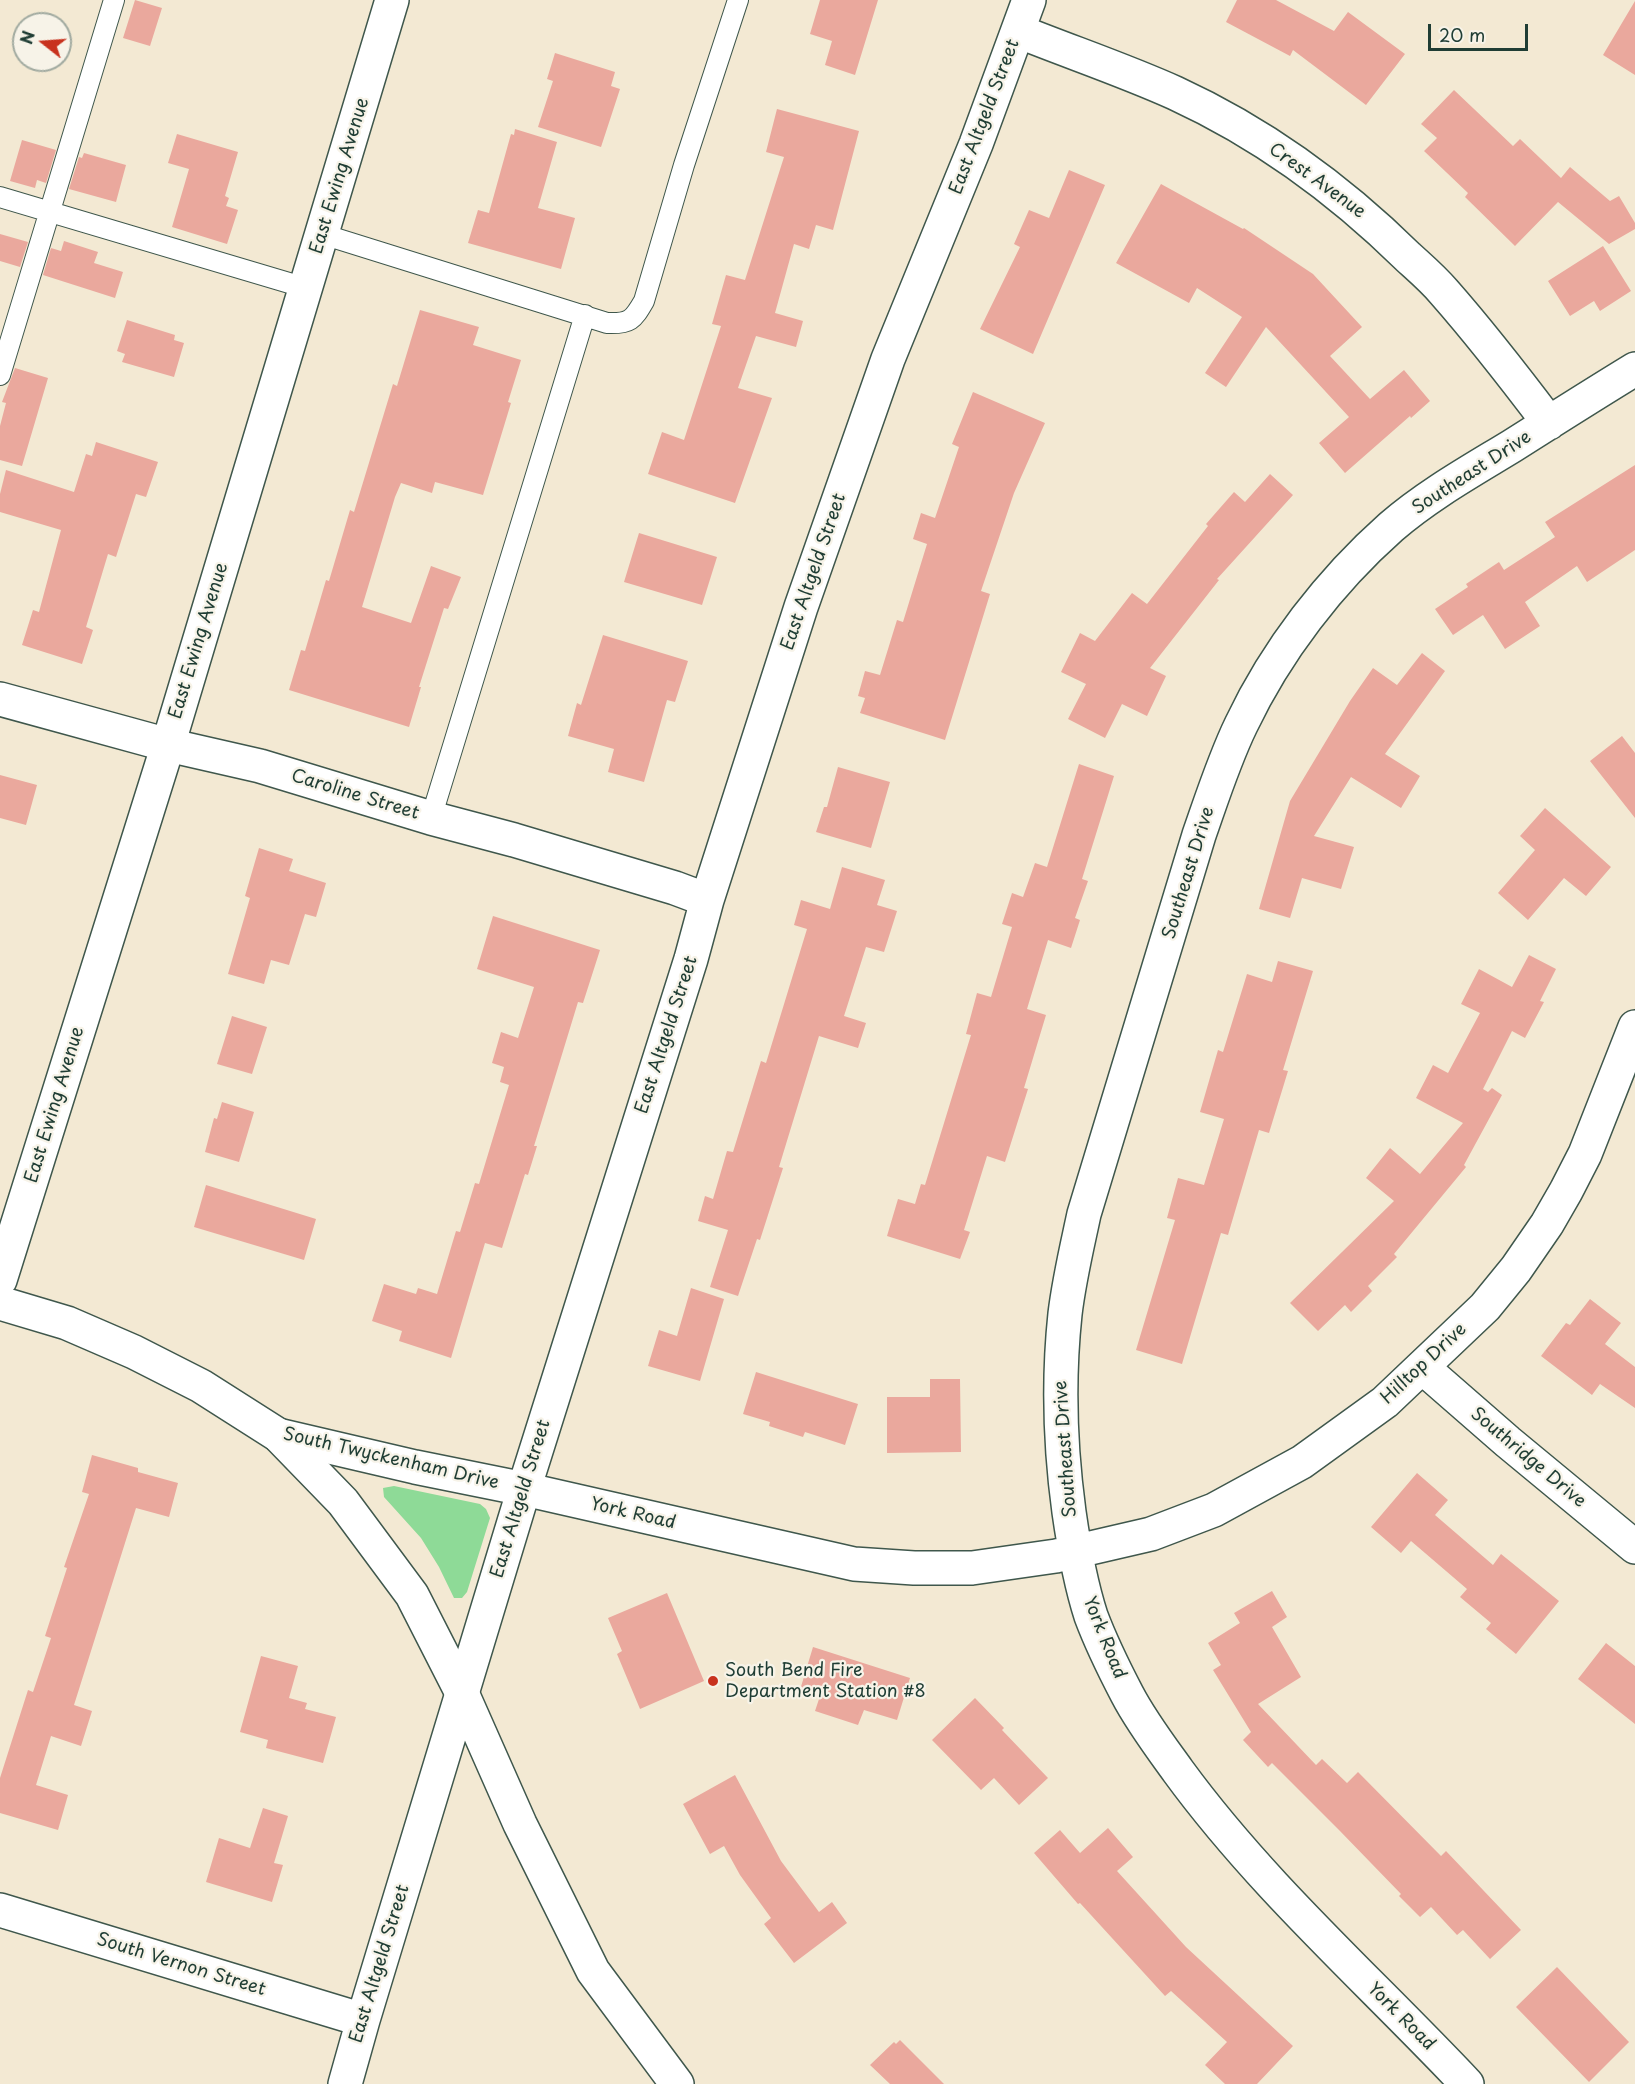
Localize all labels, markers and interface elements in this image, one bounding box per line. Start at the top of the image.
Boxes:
north arrow [12,12,72,72]
scale bar [1431,12,1532,50]
text: 20 m [1439,21,1485,48]
text: N [13,28,40,47]
street label: East Altgeld Street [945,36,1025,198]
street label: East Ewing Avenue [306,95,374,257]
street label: Crest Avenue [1264,139,1370,223]
street label: Southeast Drive [1409,427,1535,519]
street label: East Altgeld Street [777,491,851,653]
street label: East Ewing Avenue [165,560,233,722]
street label: Caroline Street [288,765,422,825]
street label: Southeast Drive [1159,804,1219,942]
street label: East Altgeld Street [631,953,703,1117]
street label: East Ewing Avenue [21,1024,89,1186]
street label: Hilltop Drive [1377,1319,1471,1409]
street label: Southeast Drive [1050,1380,1082,1518]
street label: Southridge Drive [1466,1403,1590,1513]
street label: East Altgeld Street [487,1417,555,1581]
street label: South Twyckenham Drive [281,1424,501,1494]
street label: York Road [588,1494,678,1534]
street label: York Road [1078,1594,1130,1682]
place label: South Bend Fire Department Station #8 [725,1660,926,1702]
marker: South Bend Fire Department Station #8 [706,1674,720,1688]
street label: East Altgeld Street [346,1882,414,2046]
street label: South Vernon Street [94,1929,268,2001]
street label: York Road [1363,1979,1439,2055]

